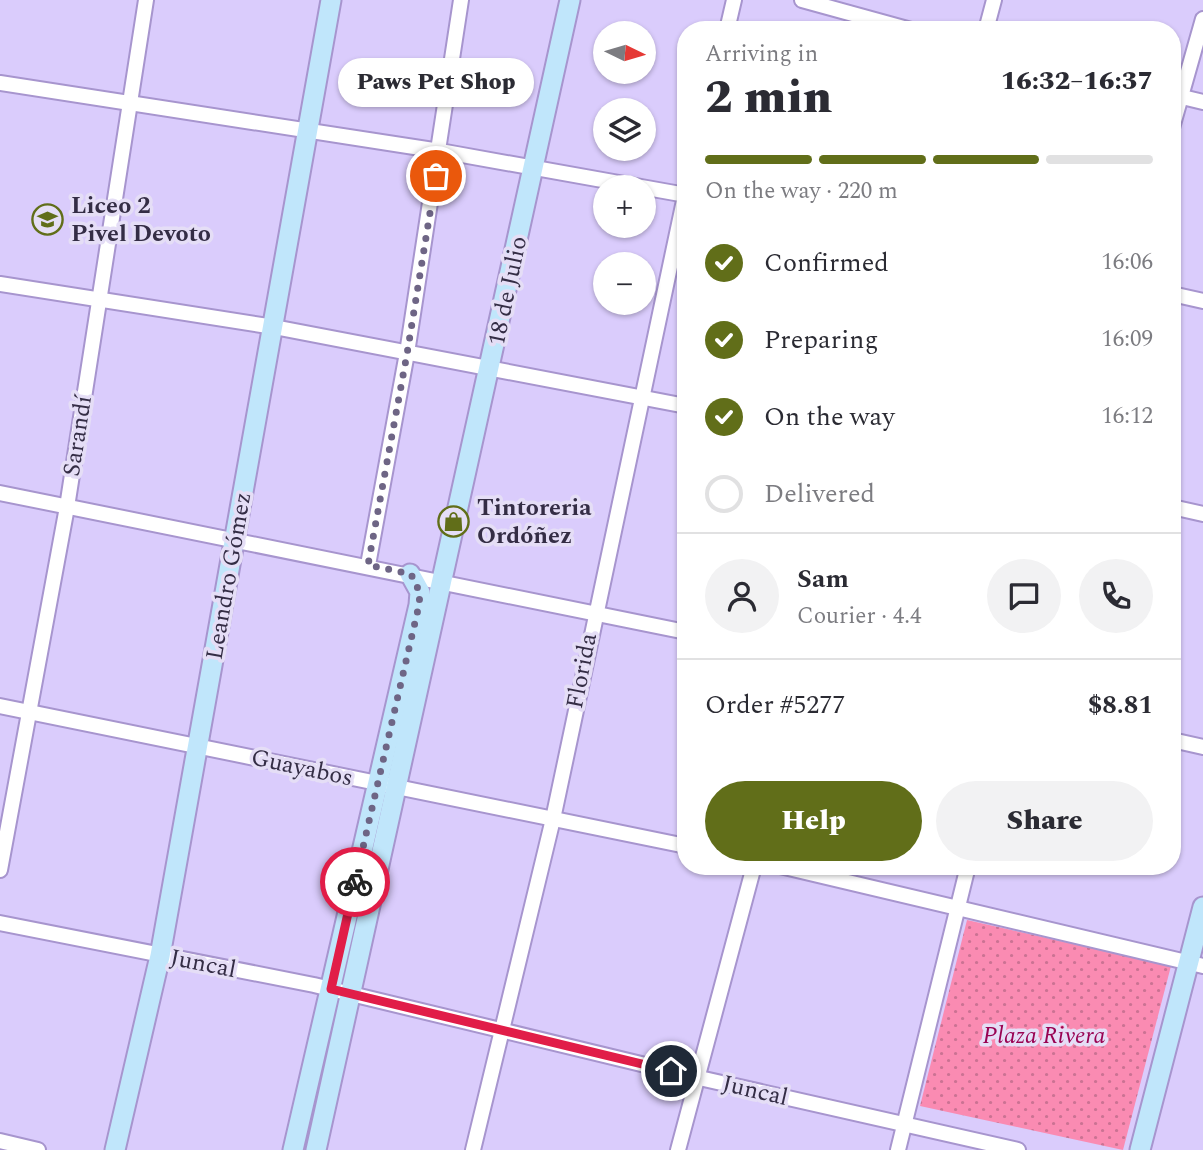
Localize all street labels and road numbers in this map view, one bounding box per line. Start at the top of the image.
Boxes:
street label: 18 de Julio [479,233,537,349]
street label: Sarandí [54,392,102,479]
street label: Leandro Gómez [197,489,261,663]
street label: Florida [557,630,607,712]
street label: Guayabos [248,740,356,796]
street label: Juncal [167,940,239,988]
street label: Juncal [718,1066,792,1116]

